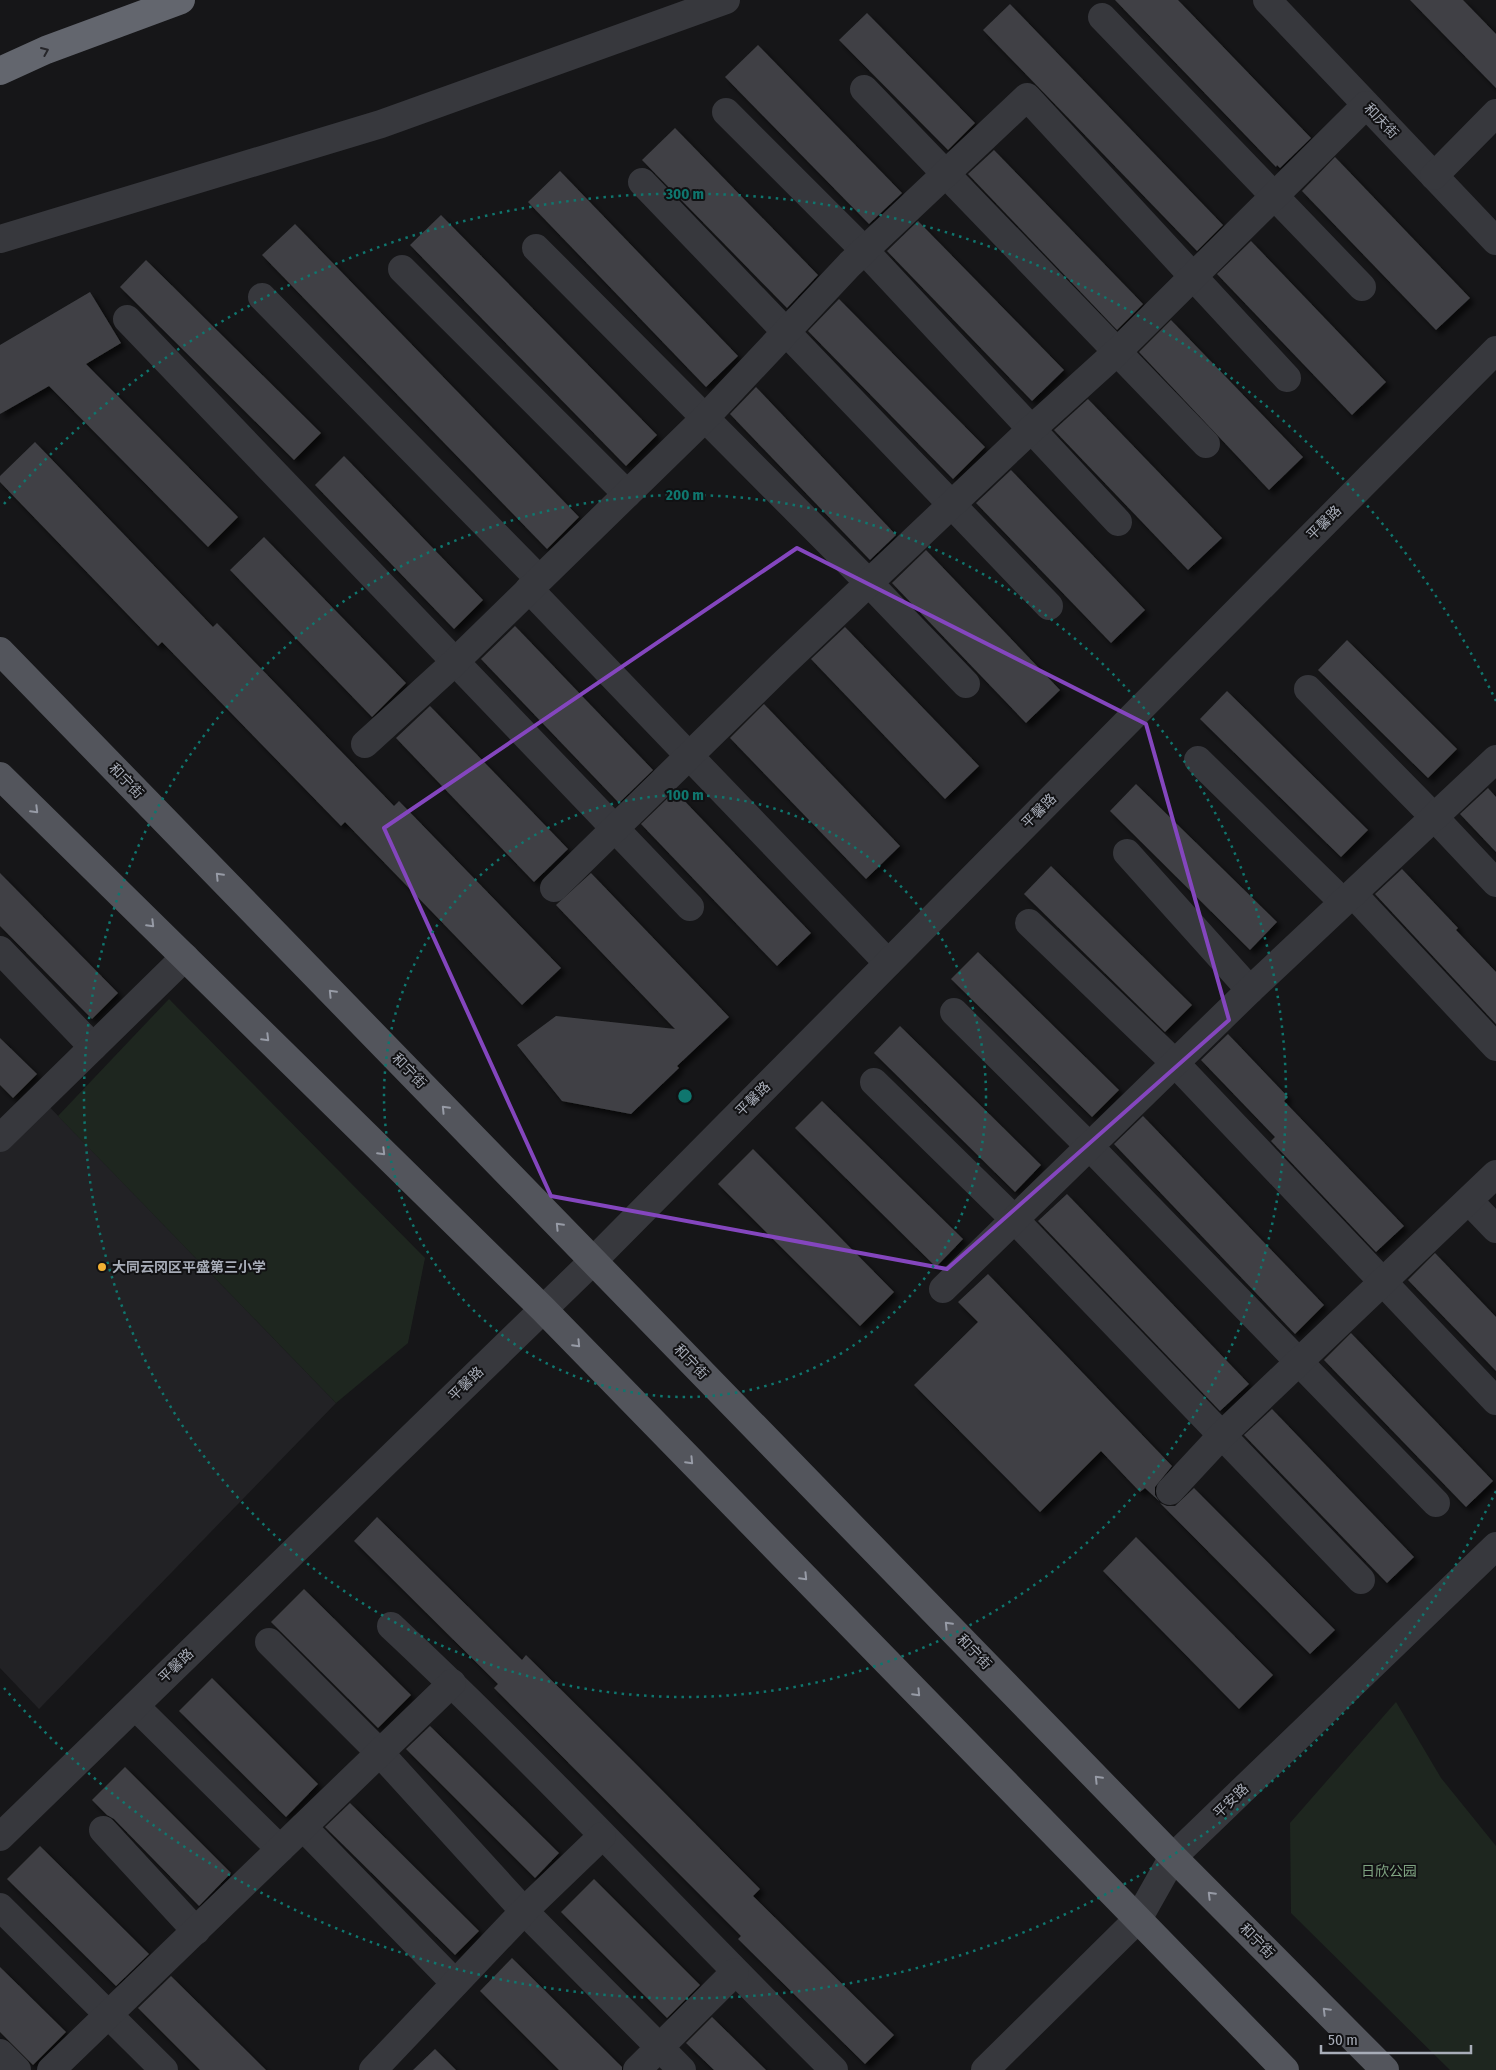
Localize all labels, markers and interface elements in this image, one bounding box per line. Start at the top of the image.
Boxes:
one-way arrow [40,47,49,57]
street label: 和庆街 [1360,100,1402,142]
text: 300 m [665,185,704,203]
text: 200 m [665,486,704,504]
street label: 平馨路 [1303,502,1345,544]
street label: 和宁街 [105,760,147,802]
text: 100 m [666,786,704,804]
street label: 平馨路 [1018,790,1060,832]
one-way arrow [29,804,38,813]
one-way arrow [216,873,225,882]
one-way arrow [145,918,154,927]
one-way arrow [329,989,338,998]
one-way arrow [261,1032,270,1041]
street label: 和宁街 [388,1050,430,1092]
street label: 平馨路 [732,1078,774,1120]
centre of rings [676,1087,694,1105]
one-way arrow [442,1106,451,1115]
one-way arrow [376,1146,385,1155]
one-way arrow [556,1223,565,1232]
place label: 大同云冈区平盛第三小学 [112,1259,266,1276]
marker: 大同云冈区平盛第三小学 [96,1261,108,1273]
one-way arrow [571,1339,580,1348]
street label: 和宁街 [670,1341,712,1383]
street label: 平馨路 [445,1363,487,1405]
one-way arrow [684,1455,693,1464]
one-way arrow [798,1571,807,1580]
one-way arrow [944,1622,953,1631]
street label: 和宁街 [953,1631,995,1673]
street label: 平馨路 [155,1645,197,1687]
one-way arrow [911,1687,920,1696]
one-way arrow [1094,1776,1103,1785]
street label: 平安路 [1210,1780,1252,1822]
park label: 日欣公园 [1361,1863,1417,1880]
one-way arrow [1208,1892,1217,1901]
street label: 和宁街 [1236,1920,1278,1962]
one-way arrow [1323,2007,1332,2016]
scale bar [1321,2022,1471,2054]
text: 50 m [1328,2031,1358,2049]

